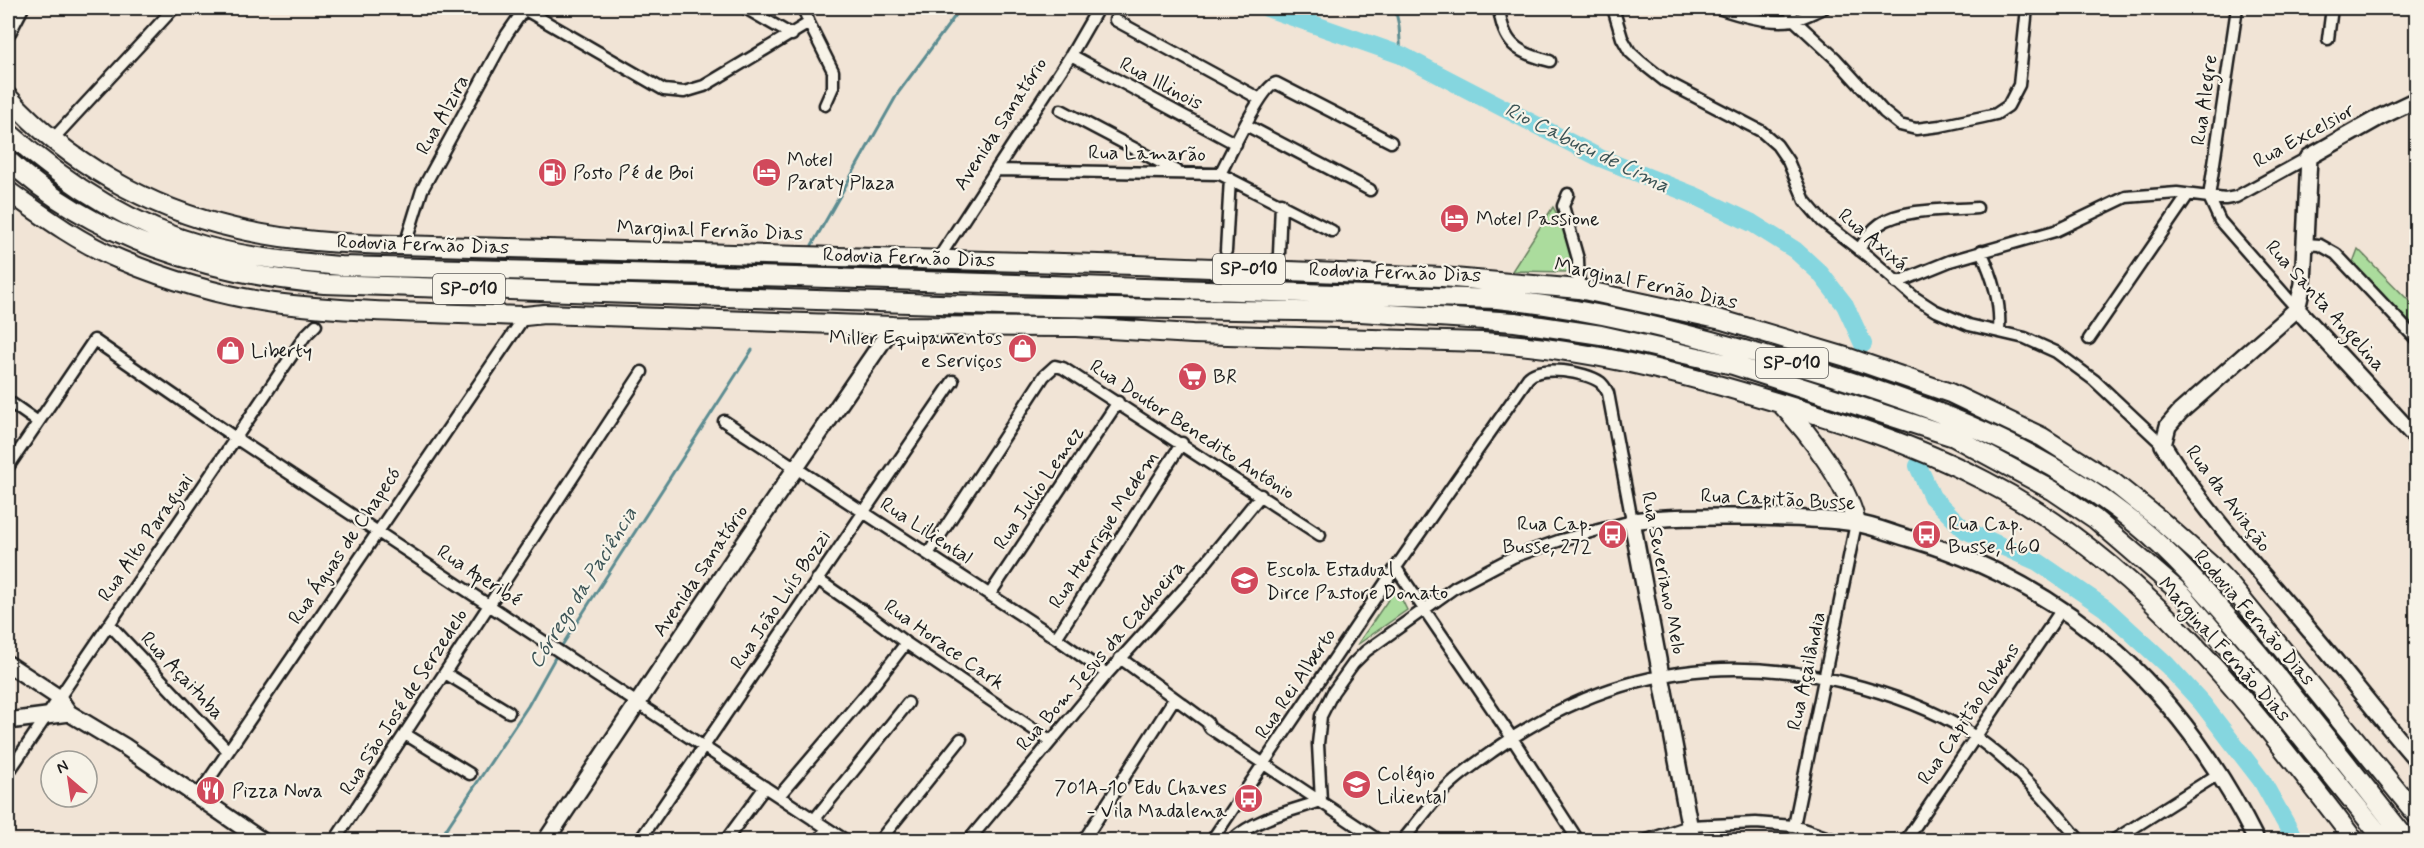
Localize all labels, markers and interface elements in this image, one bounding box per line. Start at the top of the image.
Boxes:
street label: Rua Illinois [1115,51,1207,117]
street label: Avenida Sanatório [948,52,1054,196]
street label: Rua Alegre [2185,53,2227,147]
street label: Rua Alzira [410,70,476,160]
water label: Rio Cabuçu de Cima [1500,96,1674,200]
street label: Rua Excelsior [2249,97,2360,175]
street label: Rua Lamarão [1088,139,1206,169]
place label: Motel Paraty Plaza [787,147,895,197]
hotel icon: Motel Paraty Plaza [750,156,782,188]
fuel station icon: Posto Pé de Boi [536,157,568,189]
place label: Posto Pé de Boi [573,160,694,187]
street label: Rua Axixá [1832,202,1914,278]
hotel icon: Motel Passione [1439,203,1471,235]
place label: Motel Passione [1476,206,1600,233]
street label: Marginal Fernão Dias [616,214,804,249]
street label: Rodovia Fernão Dias [336,228,510,262]
street label: Rua Santa Angelina [2257,234,2391,379]
street label: Rodovia Fernão Dias [822,241,996,275]
street label: Marginal Fernão Dias [1552,251,1740,318]
road number: SP-010 [1213,254,1285,284]
street label: Rodovia Fernão Dias [1308,256,1482,290]
road number: SP-010 [433,274,505,304]
place label: Miller Equipamentos e Serviços [829,325,1002,375]
shop icon: Miller Equipamentos e Serviços [1007,333,1039,365]
shop icon: Liberty [214,335,246,367]
place label: Liberty [251,338,312,365]
road number: SP-010 [1756,348,1828,378]
street label: Rua Doutor Benedito Antônio [1084,353,1300,507]
supermarket icon: BR [1176,361,1208,393]
place label: BR [1213,364,1237,391]
street label: Rua Julio Lemez [988,421,1090,555]
street label: Rua da Aviação [2179,440,2277,558]
street label: Rua Henrique Medem [1043,446,1165,614]
street label: Rua Águas de Chapecó [282,462,408,630]
street label: Rua Alto Paraguai [92,469,202,608]
street label: Rua Capitão Busse [1700,482,1856,518]
street label: Rua Severiano Melo [1634,489,1692,657]
street label: Rua Liliental [875,491,977,571]
street label: Avenida Sanatório [647,500,755,642]
water label: Córrego da Paciência [522,502,646,675]
place label: Rua Cap. Busse, 272 [1503,511,1592,561]
place label: Rua Cap. Busse, 460 [1948,511,2040,561]
bus stop icon: Rua Cap. Busse, 272 [1597,519,1629,551]
bus stop icon: Rua Cap. Busse, 460 [1911,519,1943,551]
street label: Rua João Luís Bozzi [724,525,838,675]
street label: Rua Aperibé [431,539,527,614]
street label: Rodovia Fernão Dias [2187,544,2321,692]
street label: Rua Bom Jesus da Cachoeira [1010,555,1192,757]
place label: Escola Estadual Dirce Pastore Donato [1266,557,1448,607]
school or university icon: Escola Estadual Dirce Pastore Donato [1229,565,1261,597]
street label: Marginal Fernão Dias [2151,572,2296,729]
street label: Rua Horace Cark [878,593,1010,697]
street label: Rua São José de Serzedelo [333,603,475,801]
street label: Rua Açailândia [1781,609,1833,733]
street label: Rua Rei Alberto [1249,623,1343,745]
street label: Rua Açaituba [134,626,230,726]
street label: Rua Capitão Rubens [1911,638,2027,790]
north arrow [39,749,99,809]
text: N [53,755,72,779]
place label: Colégio Liliental [1377,761,1446,811]
school or university icon: Colégio Liliental [1340,769,1372,801]
restaurant icon: Pizza Nova [195,775,227,807]
place label: 701A-10 Edu Chaves - Vila Madalena [1054,775,1228,825]
place label: Pizza Nova [232,778,323,805]
bus stop icon: 701A-10 Edu Chaves - Vila Madalena [1232,783,1264,815]

